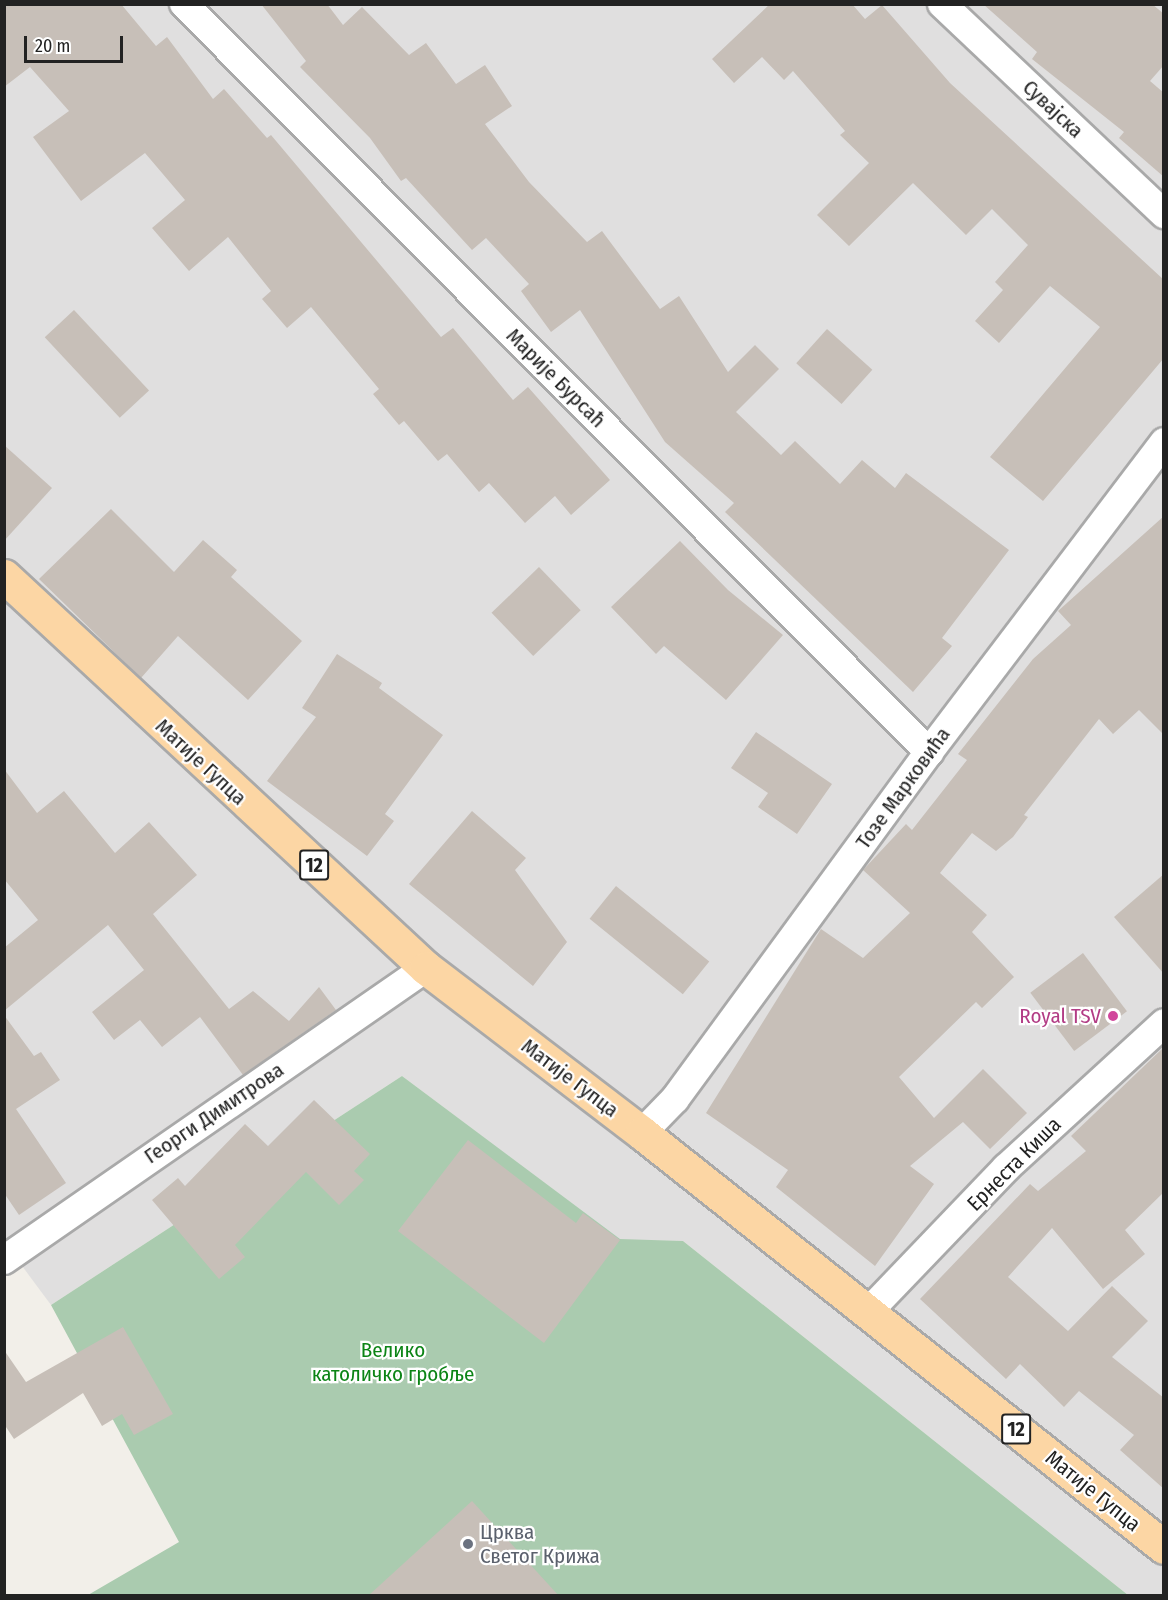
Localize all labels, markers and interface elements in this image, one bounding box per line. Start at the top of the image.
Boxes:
scale bar [27,24,126,62]
text: 20 m [35,35,70,57]
street label: Сувајска [1018,75,1088,143]
street label: Марије Бурсаћ [501,323,611,433]
street label: Матије Гупца [150,714,252,810]
street label: Тозе Марковића [850,722,956,854]
road number: 12 [299,848,329,882]
place label: Royal TSV [1019,1003,1101,1029]
marker: Royal TSV [1106,1009,1120,1023]
street label: Матије Гупца [516,1033,624,1123]
street label: Георги Димитрова [139,1057,289,1169]
street label: Ернеста Киша [962,1112,1066,1216]
park label: Велико католичко гробље [312,1337,474,1387]
road number: 12 [1001,1412,1031,1446]
street label: Матије Гупца [1040,1445,1146,1537]
place label: Црква Светог Крижа [480,1519,600,1569]
marker: Црква Светог Крижа [461,1537,475,1551]

